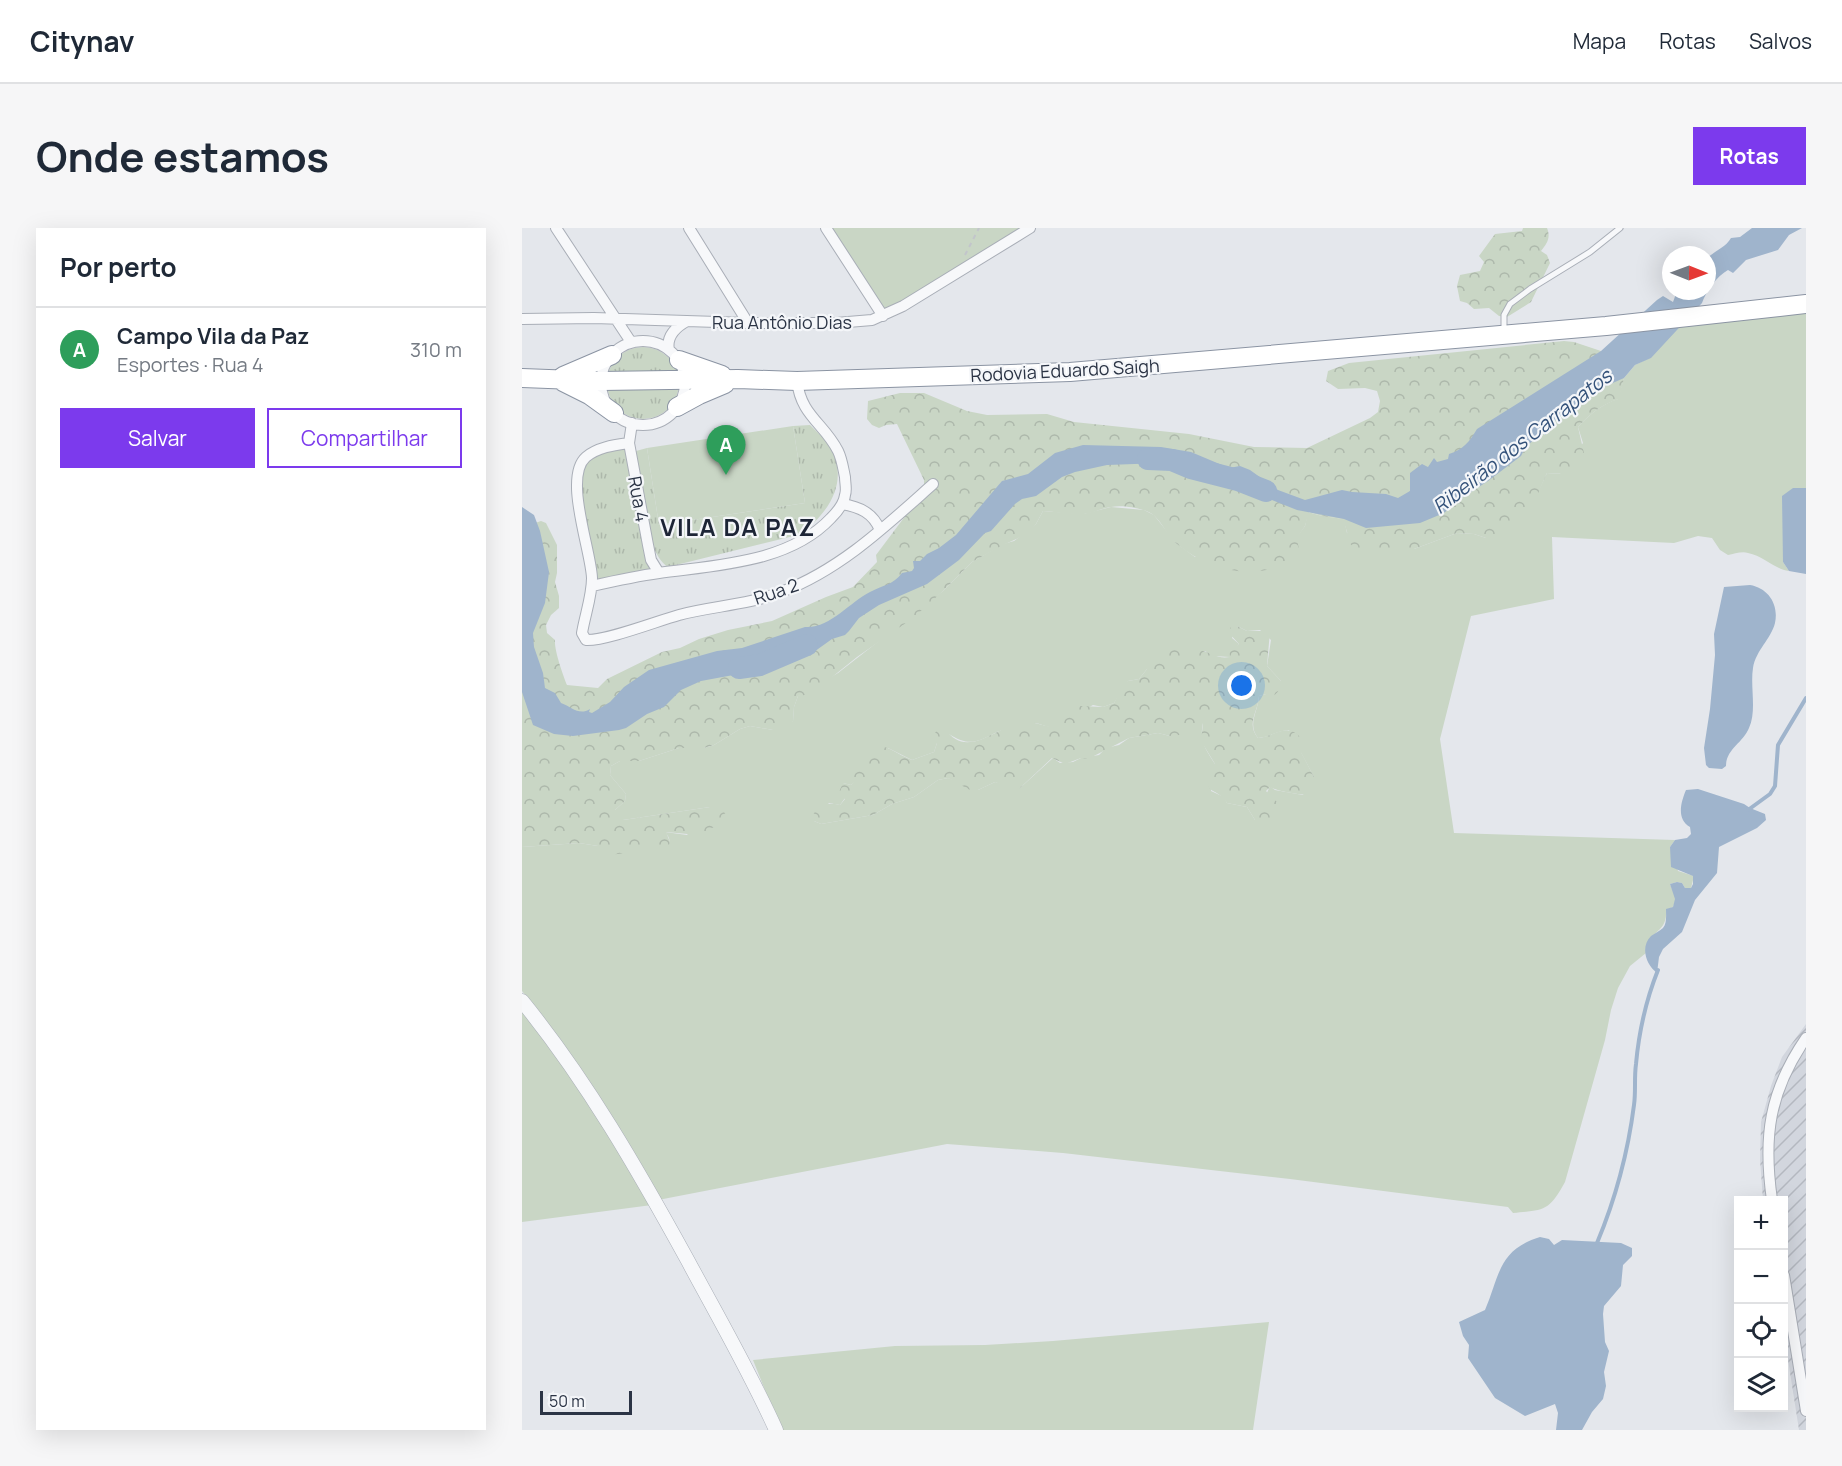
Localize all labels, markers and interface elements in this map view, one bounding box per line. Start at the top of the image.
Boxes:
text: Citynav [30,22,134,60]
text: Mapa [1573,27,1626,55]
text: Rotas [1659,27,1716,55]
text: Salvos [1749,27,1812,55]
text: Onde estamos [36,127,329,185]
button: Rotas [1693,127,1806,185]
north arrow [1662,246,1716,300]
text: Por perto [60,249,177,285]
street label: Rua Antônio Dias [712,310,852,334]
text: Campo Vila da Paz [117,321,309,351]
text: A [73,336,86,363]
text: 310 m [410,336,462,363]
text: Esportes · Rua 4 [117,351,264,378]
street label: Rodovia Eduardo Saigh [970,353,1160,387]
water label: Ribeirão dos Carrapatos [1427,362,1618,520]
button: Salvar [60,408,255,468]
button: Compartilhar [267,408,462,468]
pin: A [706,426,746,475]
street label: Rua 4 [623,474,655,524]
district label: VILA DA PAZ [660,510,816,543]
street label: Rua 2 [750,572,802,610]
your location [1227,671,1256,700]
map controls [1734,1196,1788,1412]
button: + [1734,1196,1788,1250]
button: − [1734,1250,1788,1304]
button: locate [1734,1304,1788,1358]
button: layers [1734,1358,1788,1412]
scale bar [540,1388,632,1416]
text: 50 m [549,1390,585,1412]

